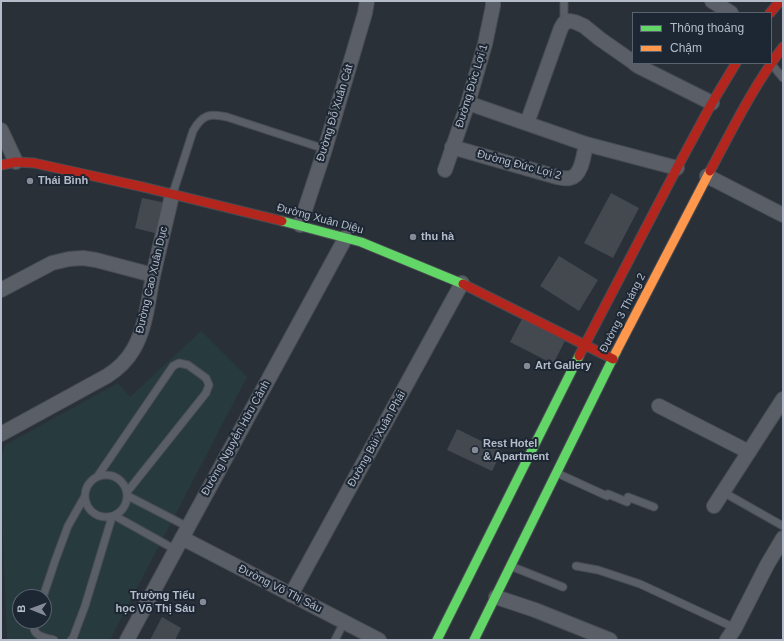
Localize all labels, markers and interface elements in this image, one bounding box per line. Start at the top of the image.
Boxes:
legend [632,12,772,64]
text: Thông thoáng [670,21,744,35]
text: Chậm [670,41,702,55]
street label: Đường Đức Lợi 1 [453,43,491,129]
street label: Đường Đỗ Xuân Cát [314,63,356,163]
street label: Đường Đức Lợi 2 [475,147,563,183]
place label: Thái Bình [38,174,88,188]
marker: Thái Bình [25,176,35,186]
street label: Đường Xuân Diệu [275,201,365,237]
street label: Đường Cao Xuân Dục [133,225,171,335]
place label: thu hà [421,230,454,244]
marker: thu hà [408,232,418,242]
street label: Đường 3 Tháng 2 [597,271,649,355]
place label: Art Gallery [535,359,591,373]
marker: Art Gallery [522,361,532,371]
street label: Đường Nguyễn Hữu Cảnh [199,378,273,498]
street label: Đường Bùi Xuân Phái [345,389,409,489]
place label: Rest Hotel & Apartment [483,437,549,463]
marker: Rest Hotel & Apartment [470,445,480,455]
street label: Đường Võ Thị Sáu [236,562,324,616]
north arrow [12,589,52,629]
place label: Trường Tiểu học Võ Thị Sáu [116,589,195,615]
marker: Trường Tiểu học Võ Thị Sáu [198,597,208,607]
text: B [15,605,27,613]

